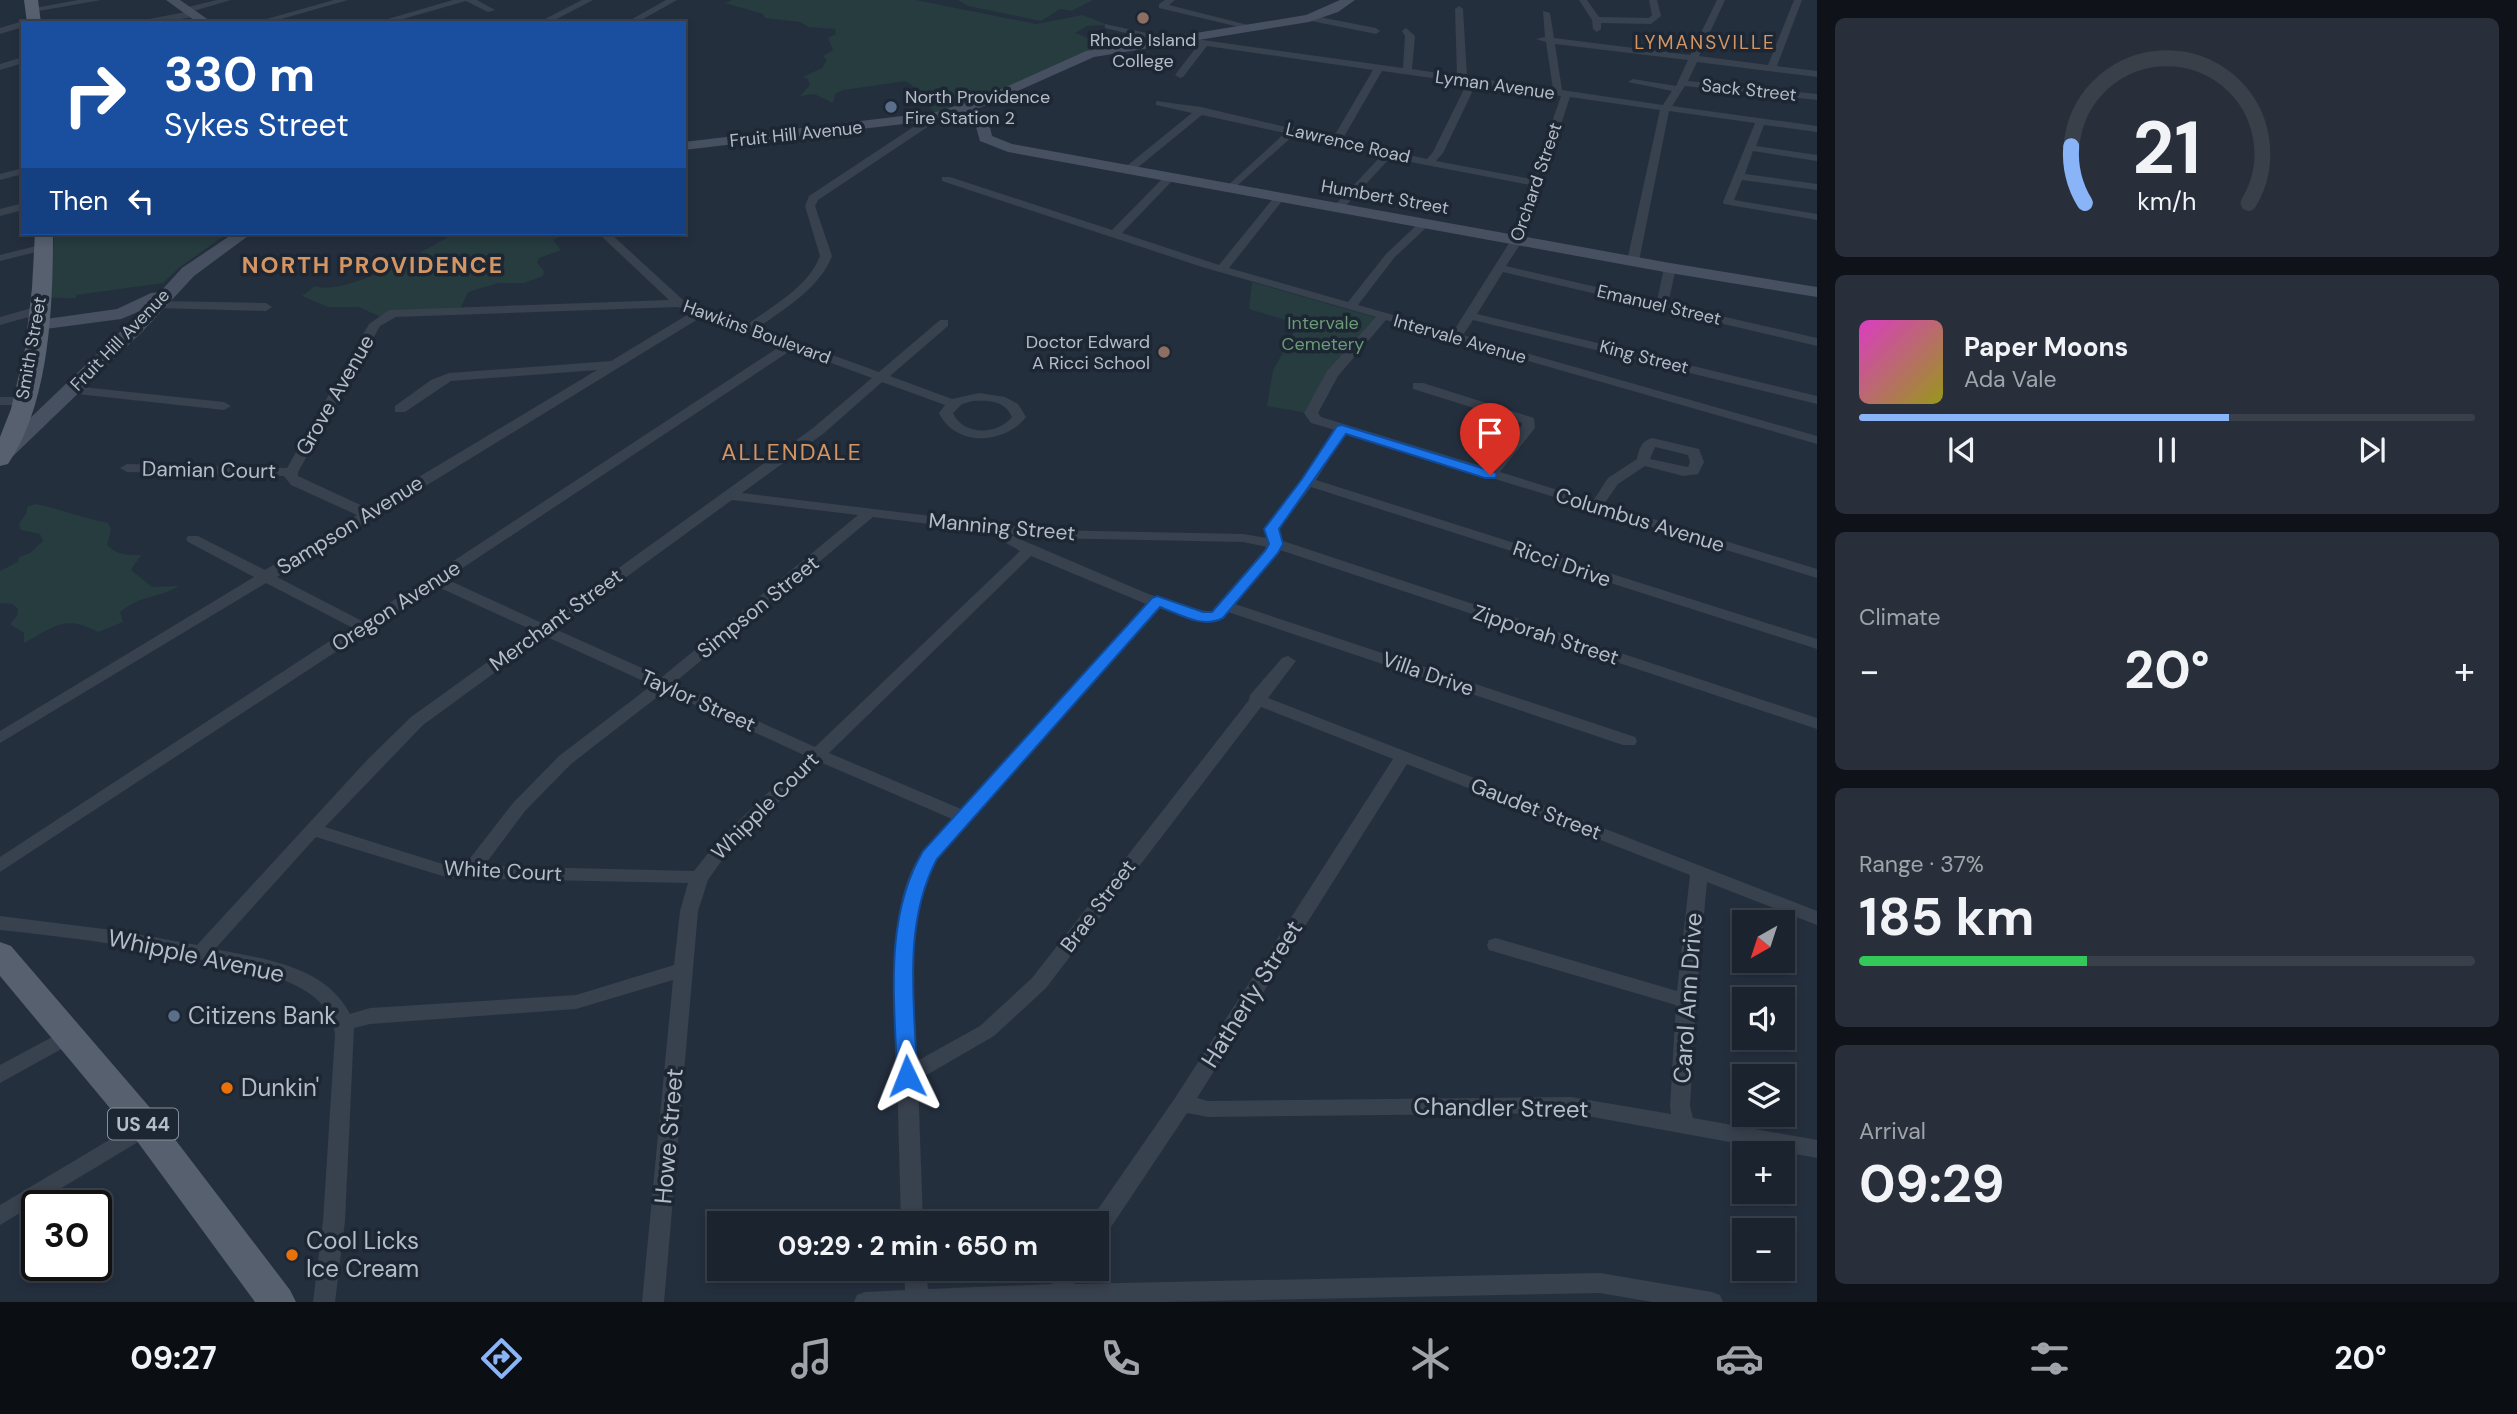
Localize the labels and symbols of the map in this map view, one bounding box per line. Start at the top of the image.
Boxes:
marker: Rhode Island College [1135,10,1151,26]
place label: Rhode Island College [1090,28,1196,73]
district label: LYMANSVILLE [1634,30,1776,55]
street label: Lyman Avenue [1434,65,1556,105]
street label: Sack Street [1700,73,1798,107]
place label: North Providence Fire Station 2 [905,85,1050,130]
marker: North Providence Fire Station 2 [883,99,899,115]
street label: Fruit Hill Avenue [728,115,864,153]
street label: Lawrence Road [1283,117,1413,169]
street label: Orchard Street [1504,119,1568,245]
street label: Humbert Street [1319,174,1451,220]
district label: NORTH PROVIDENCE [242,250,504,280]
street label: Emanuel Street [1595,279,1723,331]
street label: Fruit Hill Avenue [65,284,175,396]
street label: Hawkins Boulevard [680,294,834,370]
street label: Smith Street [10,295,52,401]
street label: Intervale Avenue [1391,309,1529,369]
park label: Intervale Cemetery [1282,311,1364,356]
street label: Grove Avenue [289,330,381,460]
place label: Doctor Edward A Ricci School [1026,330,1150,375]
street label: King Street [1597,334,1691,380]
marker: Doctor Edward A Ricci School [1156,344,1172,360]
pin [1460,403,1520,475]
district label: ALLENDALE [721,437,863,467]
street label: Damian Court [142,455,276,485]
street label: Sampson Avenue [272,469,428,581]
street label: Columbus Avenue [1552,481,1728,559]
street label: Manning Street [928,507,1076,547]
street label: Ricci Drive [1509,534,1615,594]
street label: Simpson Street [691,549,825,665]
street label: Oregon Avenue [326,554,466,658]
street label: Merchant Street [484,562,628,678]
street label: Zipporah Street [1470,598,1622,672]
street label: Villa Drive [1378,645,1478,703]
street label: Taylor Street [636,663,760,739]
street label: Whipple Court [705,746,825,866]
street label: Gaudet Street [1467,771,1605,847]
street label: White Court [443,854,563,888]
street label: Brae Street [1054,854,1142,958]
north arrow [1732,910,1796,973]
street label: Carol Ann Drive [1666,911,1709,1085]
street label: Hatherly Street [1194,914,1309,1073]
street label: Whipple Avenue [105,922,287,989]
place label: Citizens Bank [188,1000,336,1031]
marker: Citizens Bank [166,1008,182,1024]
position arrow [870,1039,944,1113]
street label: Howe Street [647,1067,690,1205]
place label: Dunkin' [241,1072,319,1103]
marker: Dunkin' [219,1080,235,1096]
street label: Chandler Street [1413,1090,1589,1125]
road number: US 44 [108,1108,178,1140]
speed limit sign: 30 [21,1190,112,1281]
place label: Cool Licks Ice Cream [306,1225,419,1284]
marker: Cool Licks Ice Cream [284,1247,300,1263]

